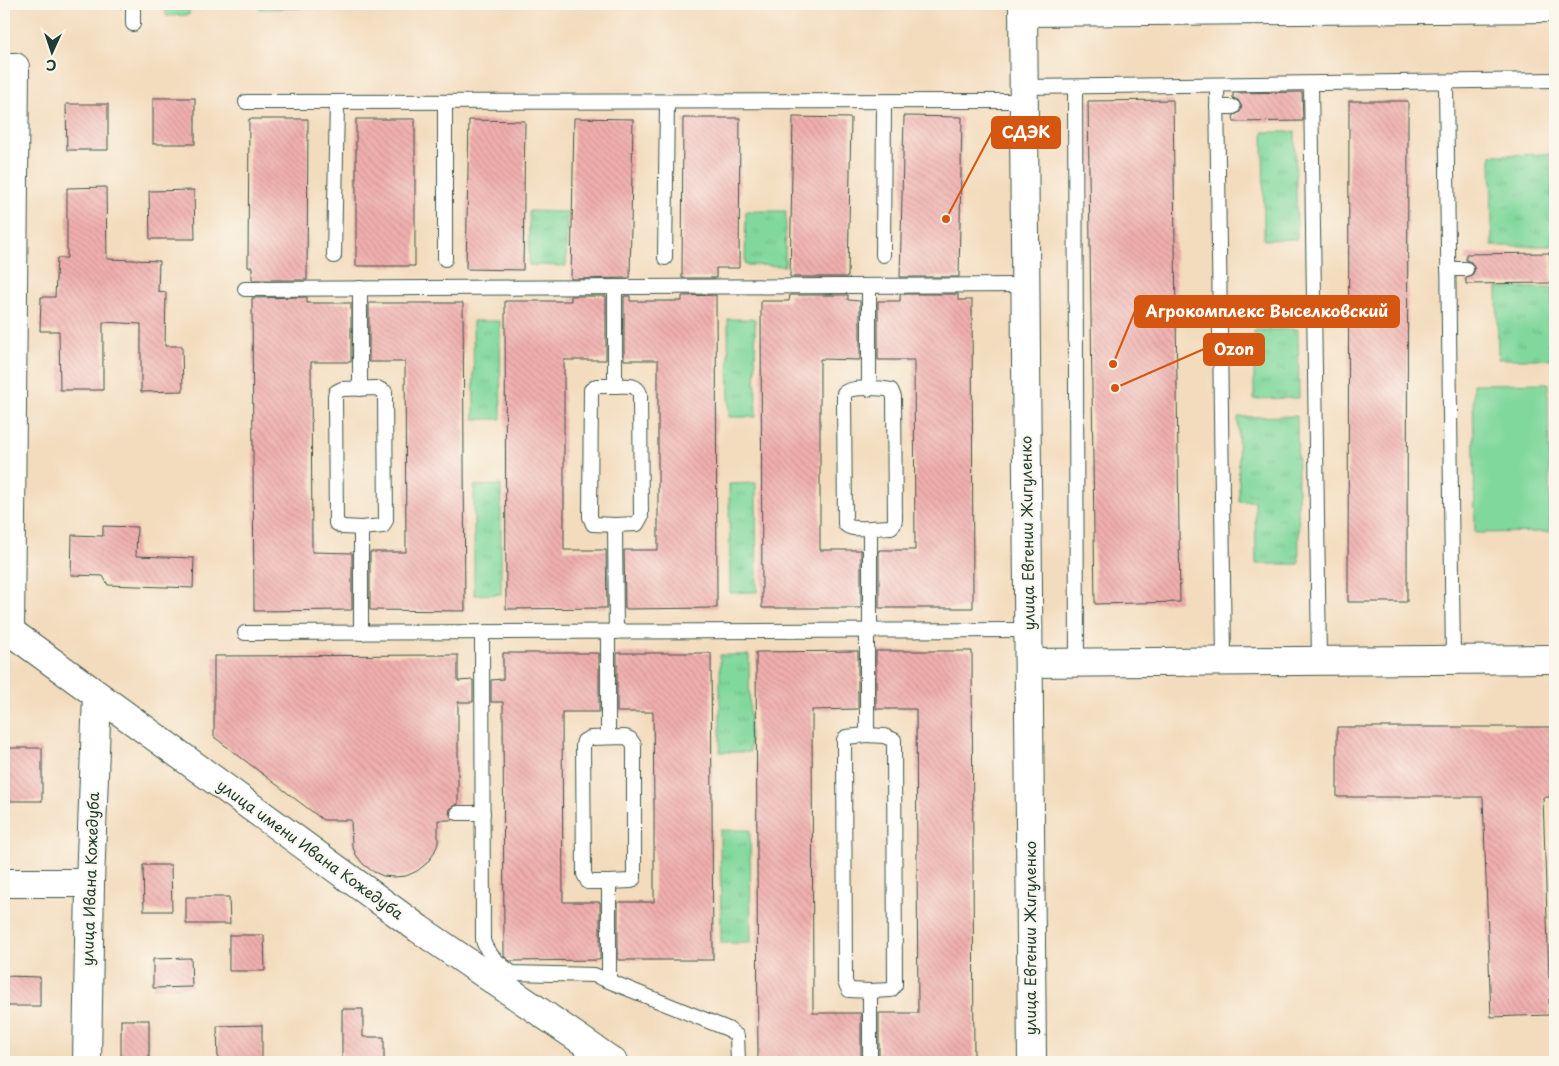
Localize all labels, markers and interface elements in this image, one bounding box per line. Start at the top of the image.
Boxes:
north arrow [28,28,78,78]
text: С [45,55,57,76]
callout: СДЭК [992,117,1060,148]
text: СДЭК [1002,119,1050,143]
callout: Агрокомплекс Выселковский [1135,296,1399,327]
text: Агрокомплекс Выселковский [1145,298,1388,322]
callout: Ozon [1204,334,1264,365]
text: Ozon [1214,336,1254,360]
street label: улица Евгении Жигуленко [1013,436,1040,631]
street label: улица имени Ивана Кожедуба [213,773,409,925]
street label: улица Ивана Кожедуба [75,791,104,966]
street label: улица Евгении Жигуленко [1018,841,1041,1035]

